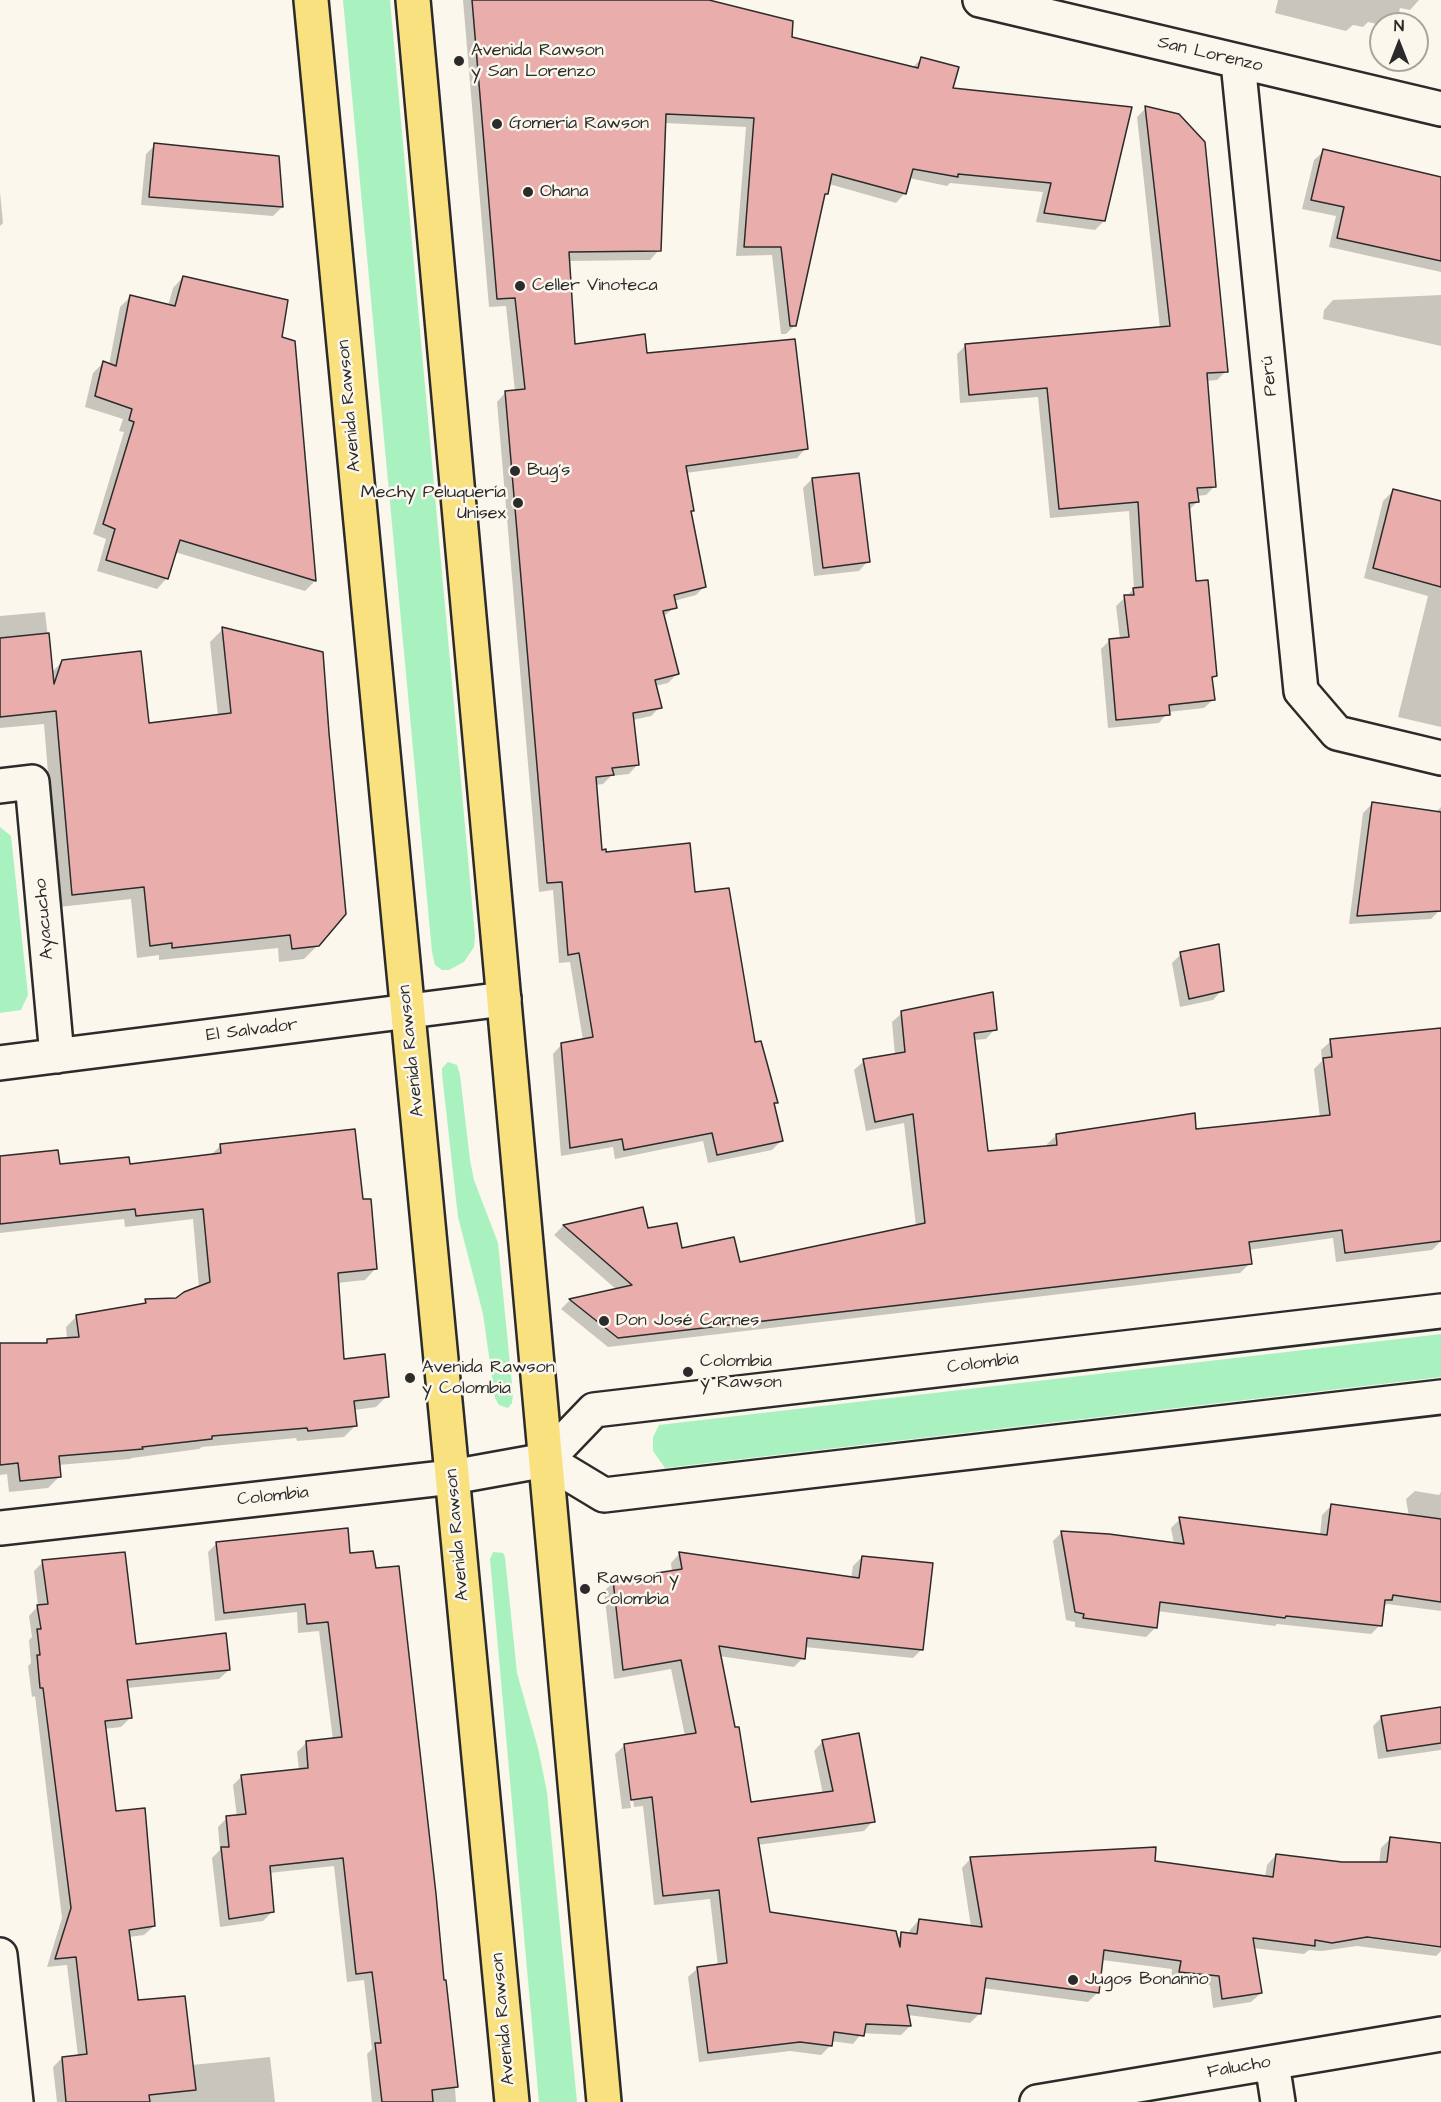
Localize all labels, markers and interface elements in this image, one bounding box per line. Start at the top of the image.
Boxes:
north arrow [1369,12,1429,72]
text: N [1394,15,1404,37]
street label: San Lorenzo [1155,32,1265,78]
place label: Avenida Rawson y San Lorenzo [471,40,604,82]
marker: Avenida Rawson y San Lorenzo [452,54,466,68]
place label: Gomería Rawson [509,113,649,135]
marker: Gomería Rawson [490,117,504,131]
place label: Ohana [540,181,588,203]
marker: Ohana [521,185,535,199]
place label: Celler Vinoteca [532,275,658,297]
marker: Celler Vinoteca [513,279,527,293]
street label: Avenida Rawson [333,339,367,473]
street label: Perú [1257,355,1283,397]
place label: Bug's [527,460,570,482]
marker: Bug's [508,464,522,478]
place label: Mechy Peluquería Unisex [361,482,506,524]
marker: Mechy Peluquería Unisex [511,496,525,510]
street label: Ayacucho [31,877,59,961]
street label: Avenida Rawson [394,984,430,1118]
street label: El Salvador [205,1015,299,1047]
place label: Don José Carnes [616,1310,759,1332]
marker: Don José Carnes [597,1314,611,1328]
street label: Colombia [946,1349,1020,1379]
place label: Colombia y Rawson [700,1351,782,1394]
place label: Avenida Rawson y Colombia [422,1357,555,1400]
marker: Colombia y Rawson [681,1365,695,1379]
marker: Avenida Rawson y Colombia [403,1371,417,1385]
street label: Avenida Rawson [441,1468,475,1602]
street label: Colombia [236,1483,310,1511]
place label: Rawson y Colombia [597,1568,679,1610]
marker: Rawson y Colombia [578,1582,592,1596]
street label: Avenida Rawson [487,1952,521,2086]
place label: Jugos Bonanno [1085,1969,1209,1991]
marker: Jugos Bonanno [1066,1973,1080,1987]
street label: Falucho [1206,2052,1272,2084]

